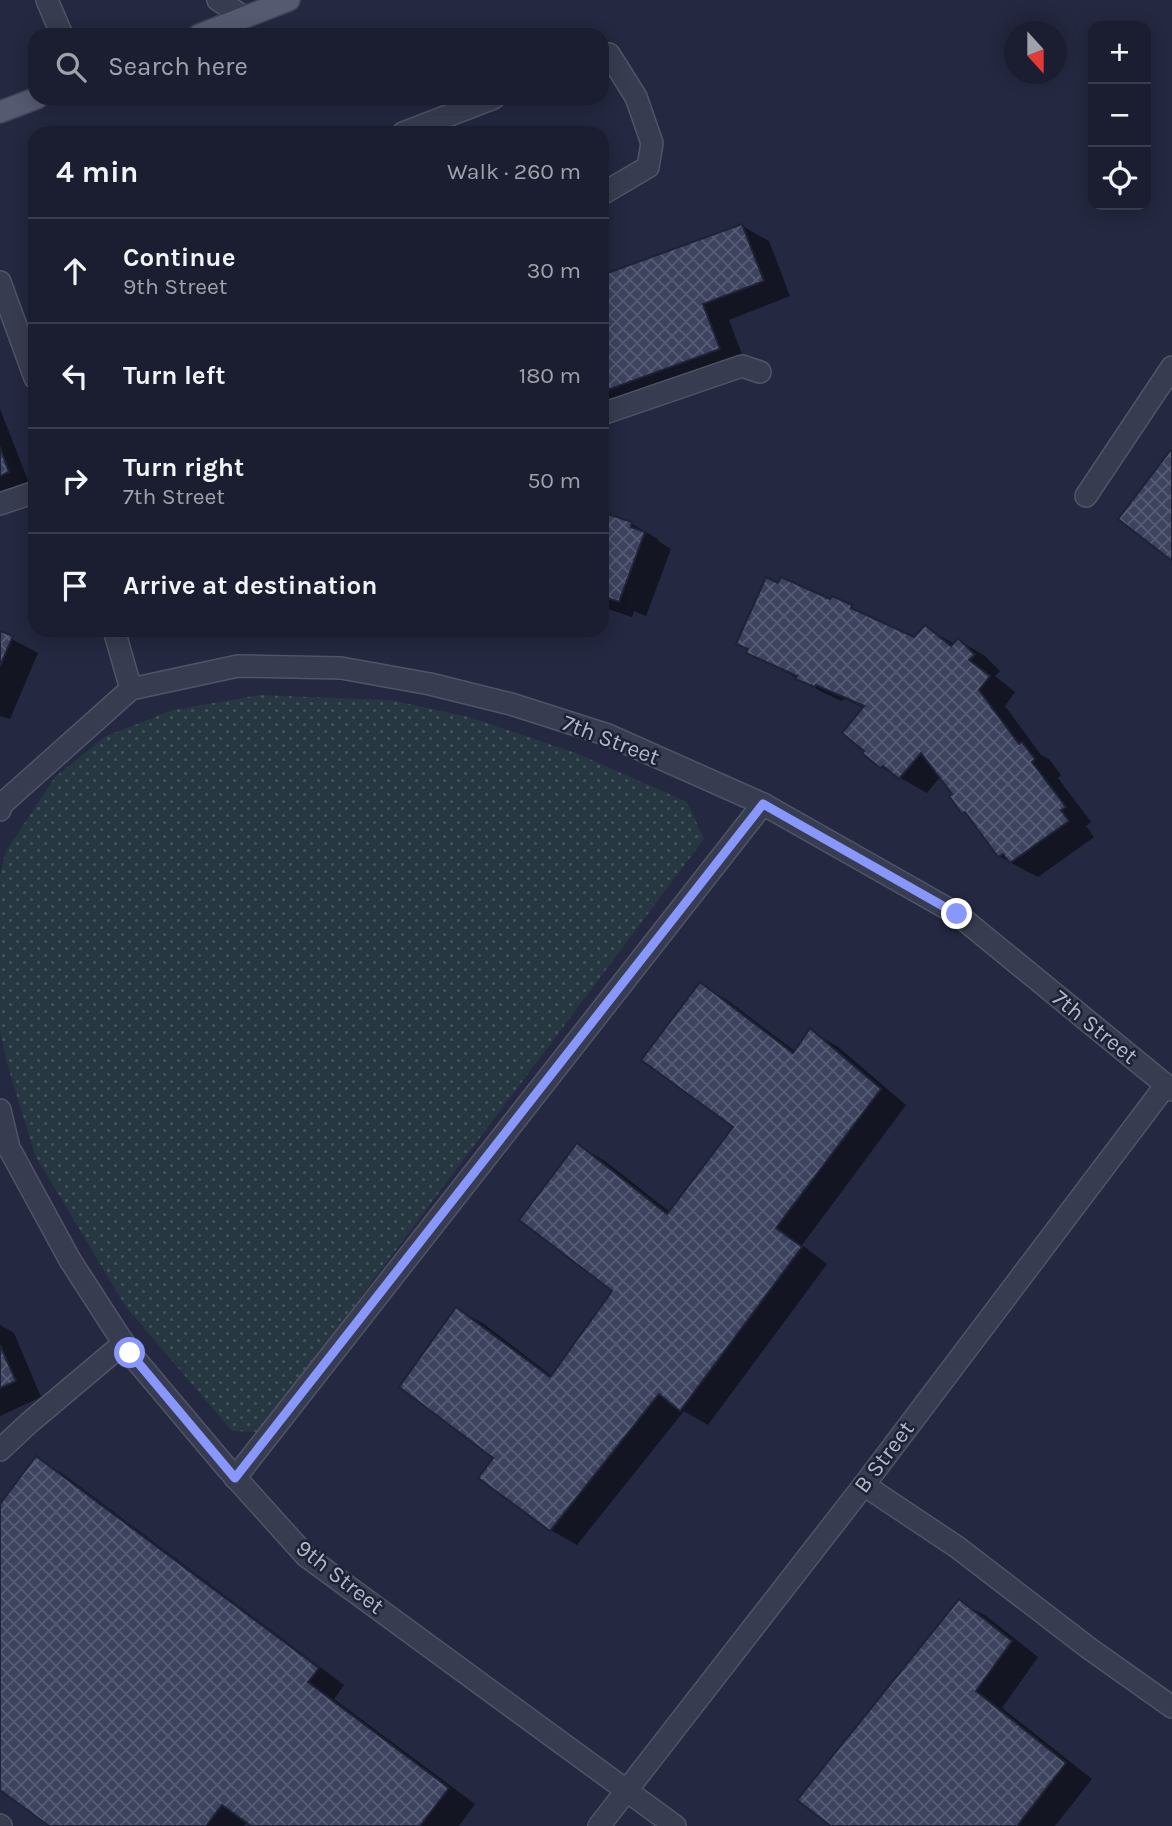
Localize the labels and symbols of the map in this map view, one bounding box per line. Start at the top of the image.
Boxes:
north arrow [1004,21,1067,84]
street label: 7th Street [559,709,664,771]
route end [941,898,972,929]
street label: 7th Street [1047,984,1143,1070]
route start [114,1337,145,1368]
street label: B Street [848,1416,920,1498]
street label: 9th Street [291,1534,390,1620]

